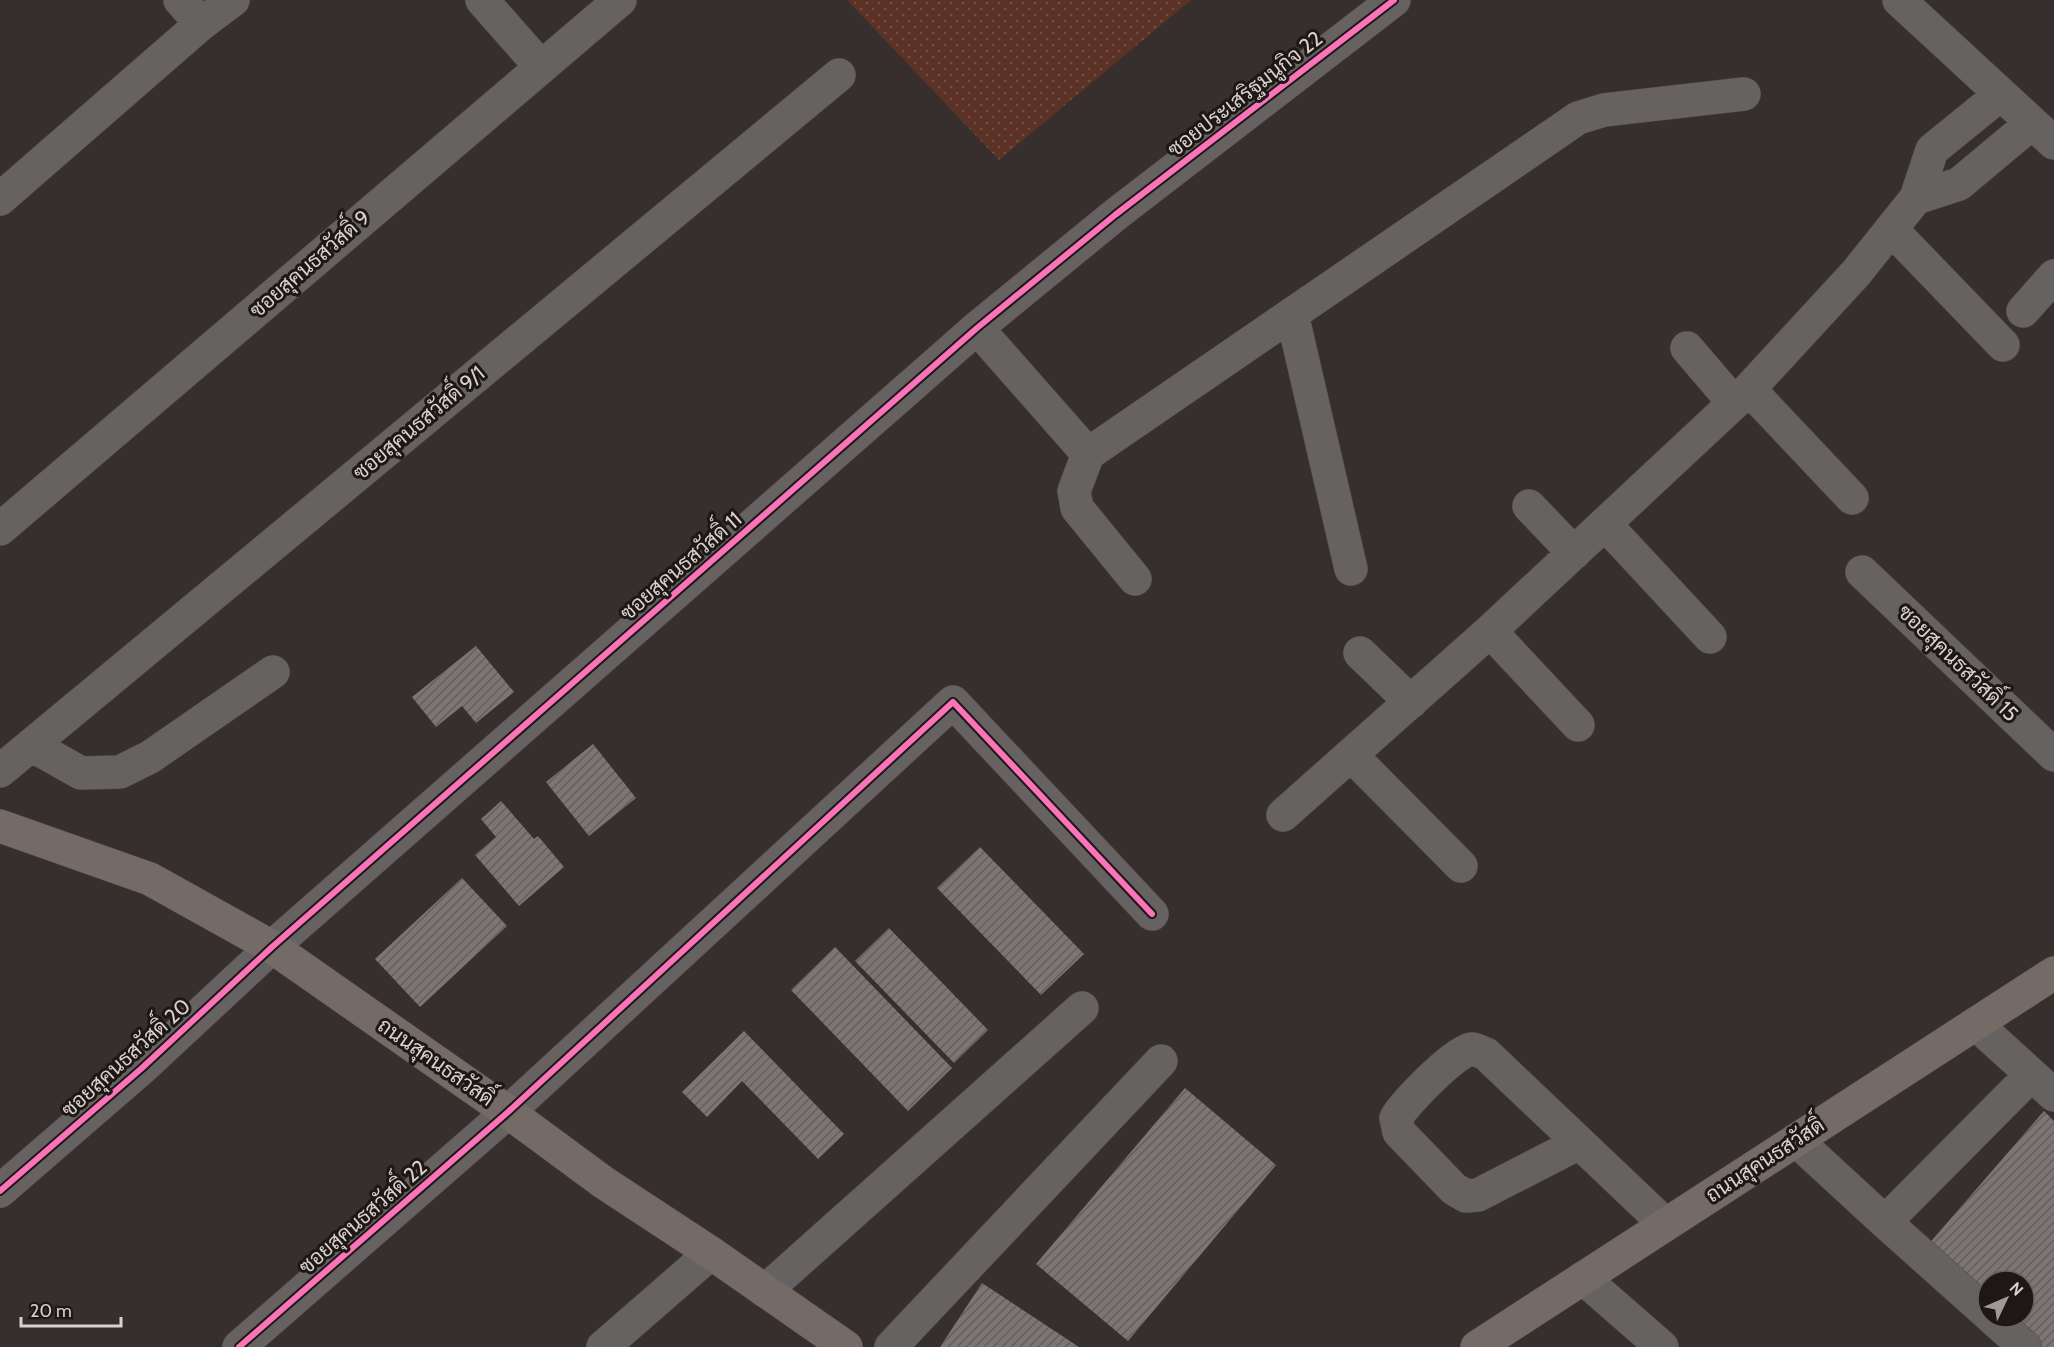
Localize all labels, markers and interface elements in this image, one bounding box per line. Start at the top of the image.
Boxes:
street label: ซอยประเสริฐมนูกิจ 22 [1162,25,1329,164]
street label: ซอยสุคนธสวัสดิ์ 9 [240,199,376,324]
street label: ซอยสุคนธสวัสดิ์ 9/1 [343,355,491,486]
street label: ซอยสุคนธสวัสดิ์ 11 [610,501,748,627]
street label: ซอยสุคนธสวัสดิ์ 15 [1892,594,2029,728]
street label: ซอยสุคนธสวัสดิ์ 20 [51,988,197,1124]
street label: ถนนสุคนธสวัสดิ์ [372,1007,503,1113]
street label: ถนนสุคนธสวัสดิ์ [1697,1106,1830,1209]
street label: ซอยสุคนธสวัสดิ์ 22 [289,1149,433,1280]
north arrow [1976,1269,2036,1329]
text: N [2006,1278,2027,1300]
scale bar [21,1290,122,1328]
text: 20 m [30,1300,72,1322]

